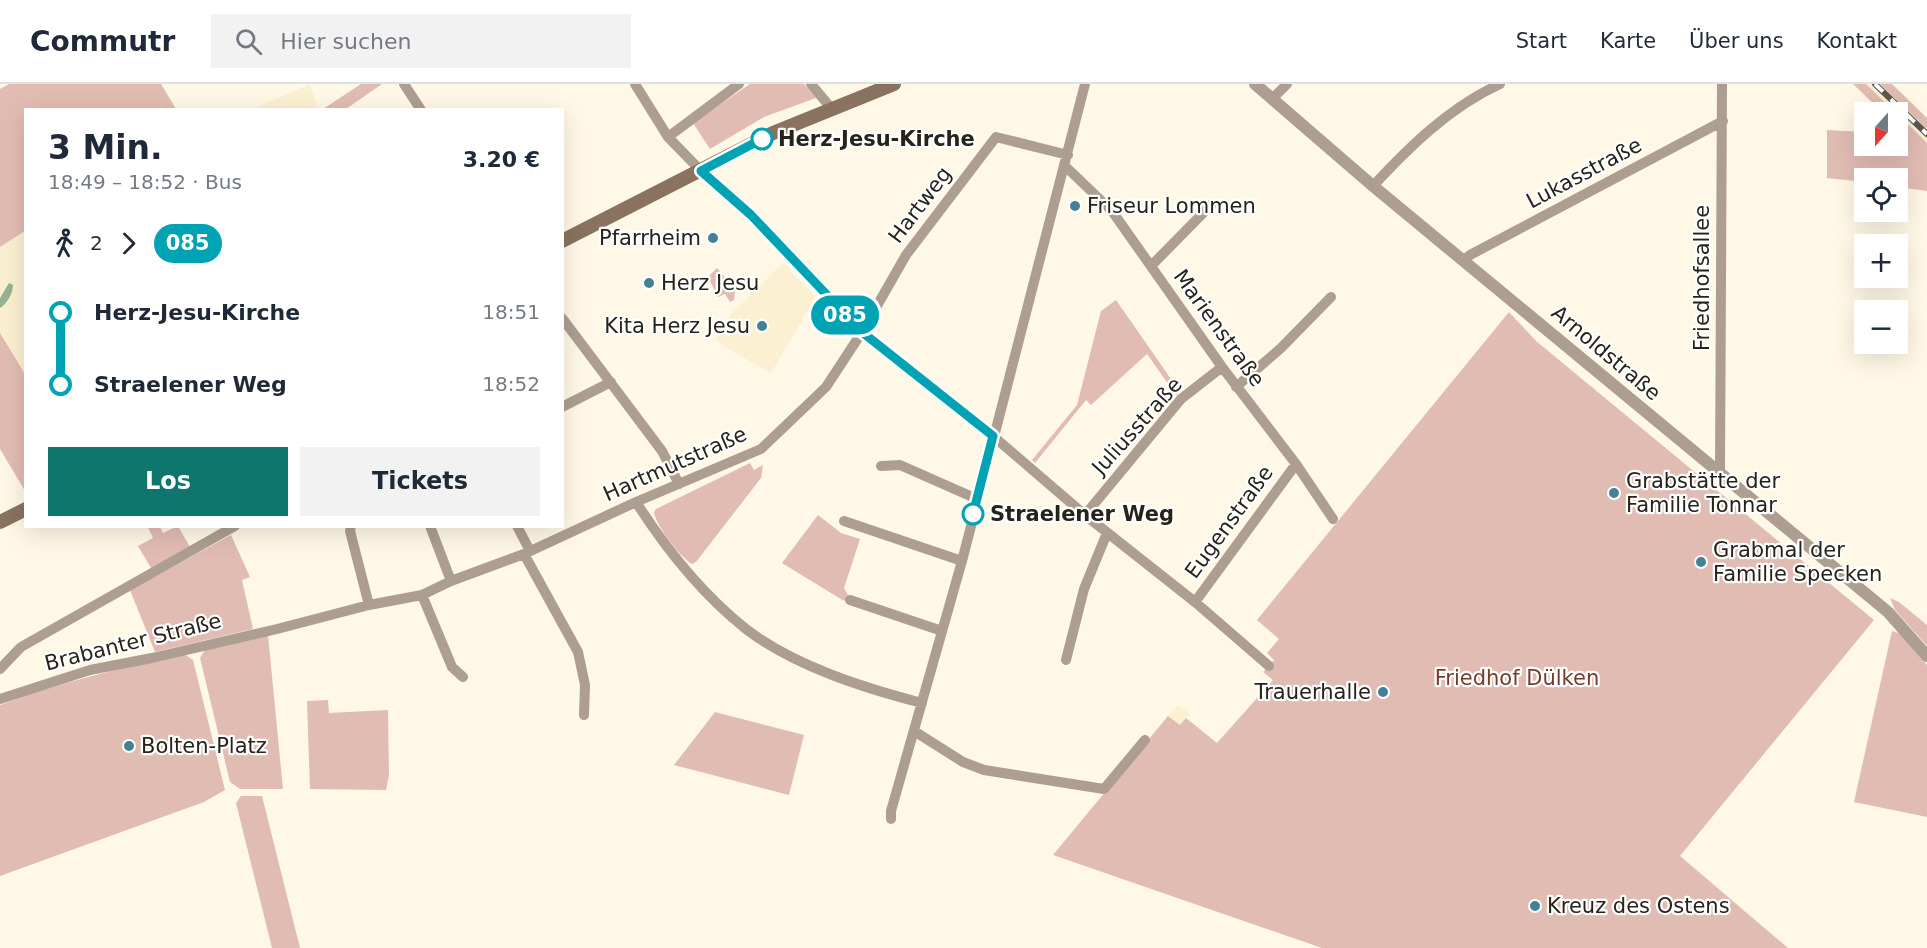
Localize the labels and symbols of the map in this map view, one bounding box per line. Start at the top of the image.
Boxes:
north arrow [1854,102,1908,156]
place label: Herz-Jesu-Kirche [778,127,975,151]
marker: Herz-Jesu-Kirche [751,128,773,150]
street label: Lukasstraße [1522,133,1646,213]
street label: Hartweg [884,162,956,248]
place label: Friseur Lommen [1087,194,1256,218]
marker: Friseur Lommen [1068,199,1082,213]
street label: Friedhofsallee [1690,205,1714,351]
place label: Pfarrheim [599,226,701,250]
marker: Pfarrheim [706,231,720,245]
street label: Marienstraße [1169,265,1269,391]
place label: Herz Jesu [661,271,759,295]
marker: Herz Jesu [642,276,656,290]
line badge: 085 [810,296,880,334]
street label: Arnoldstraße [1547,300,1665,406]
place label: Kita Herz Jesu [604,314,750,338]
marker: Kita Herz Jesu [755,319,769,333]
street label: Juliusstraße [1086,373,1187,481]
street label: Hartmutstraße [600,422,750,506]
street label: Eugenstraße [1180,461,1278,583]
place label: Grabstätte der Familie Tonnar [1626,469,1780,517]
marker: Grabstätte der Familie Tonnar [1607,486,1621,500]
place label: Straelener Weg [990,502,1174,526]
marker: Straelener Weg [962,503,984,525]
place label: Grabmal der Familie Specken [1713,538,1882,586]
marker: Grabmal der Familie Specken [1694,555,1708,569]
street label: Brabanter Straße [42,608,224,676]
park label: Friedhof Dülken [1435,666,1599,690]
place label: Trauerhalle [1253,680,1371,704]
marker: Trauerhalle [1376,685,1390,699]
place label: Bolten-Platz [141,734,267,758]
marker: Bolten-Platz [122,739,136,753]
place label: Kreuz des Ostens [1547,894,1730,918]
marker: Kreuz des Ostens [1528,899,1542,913]

